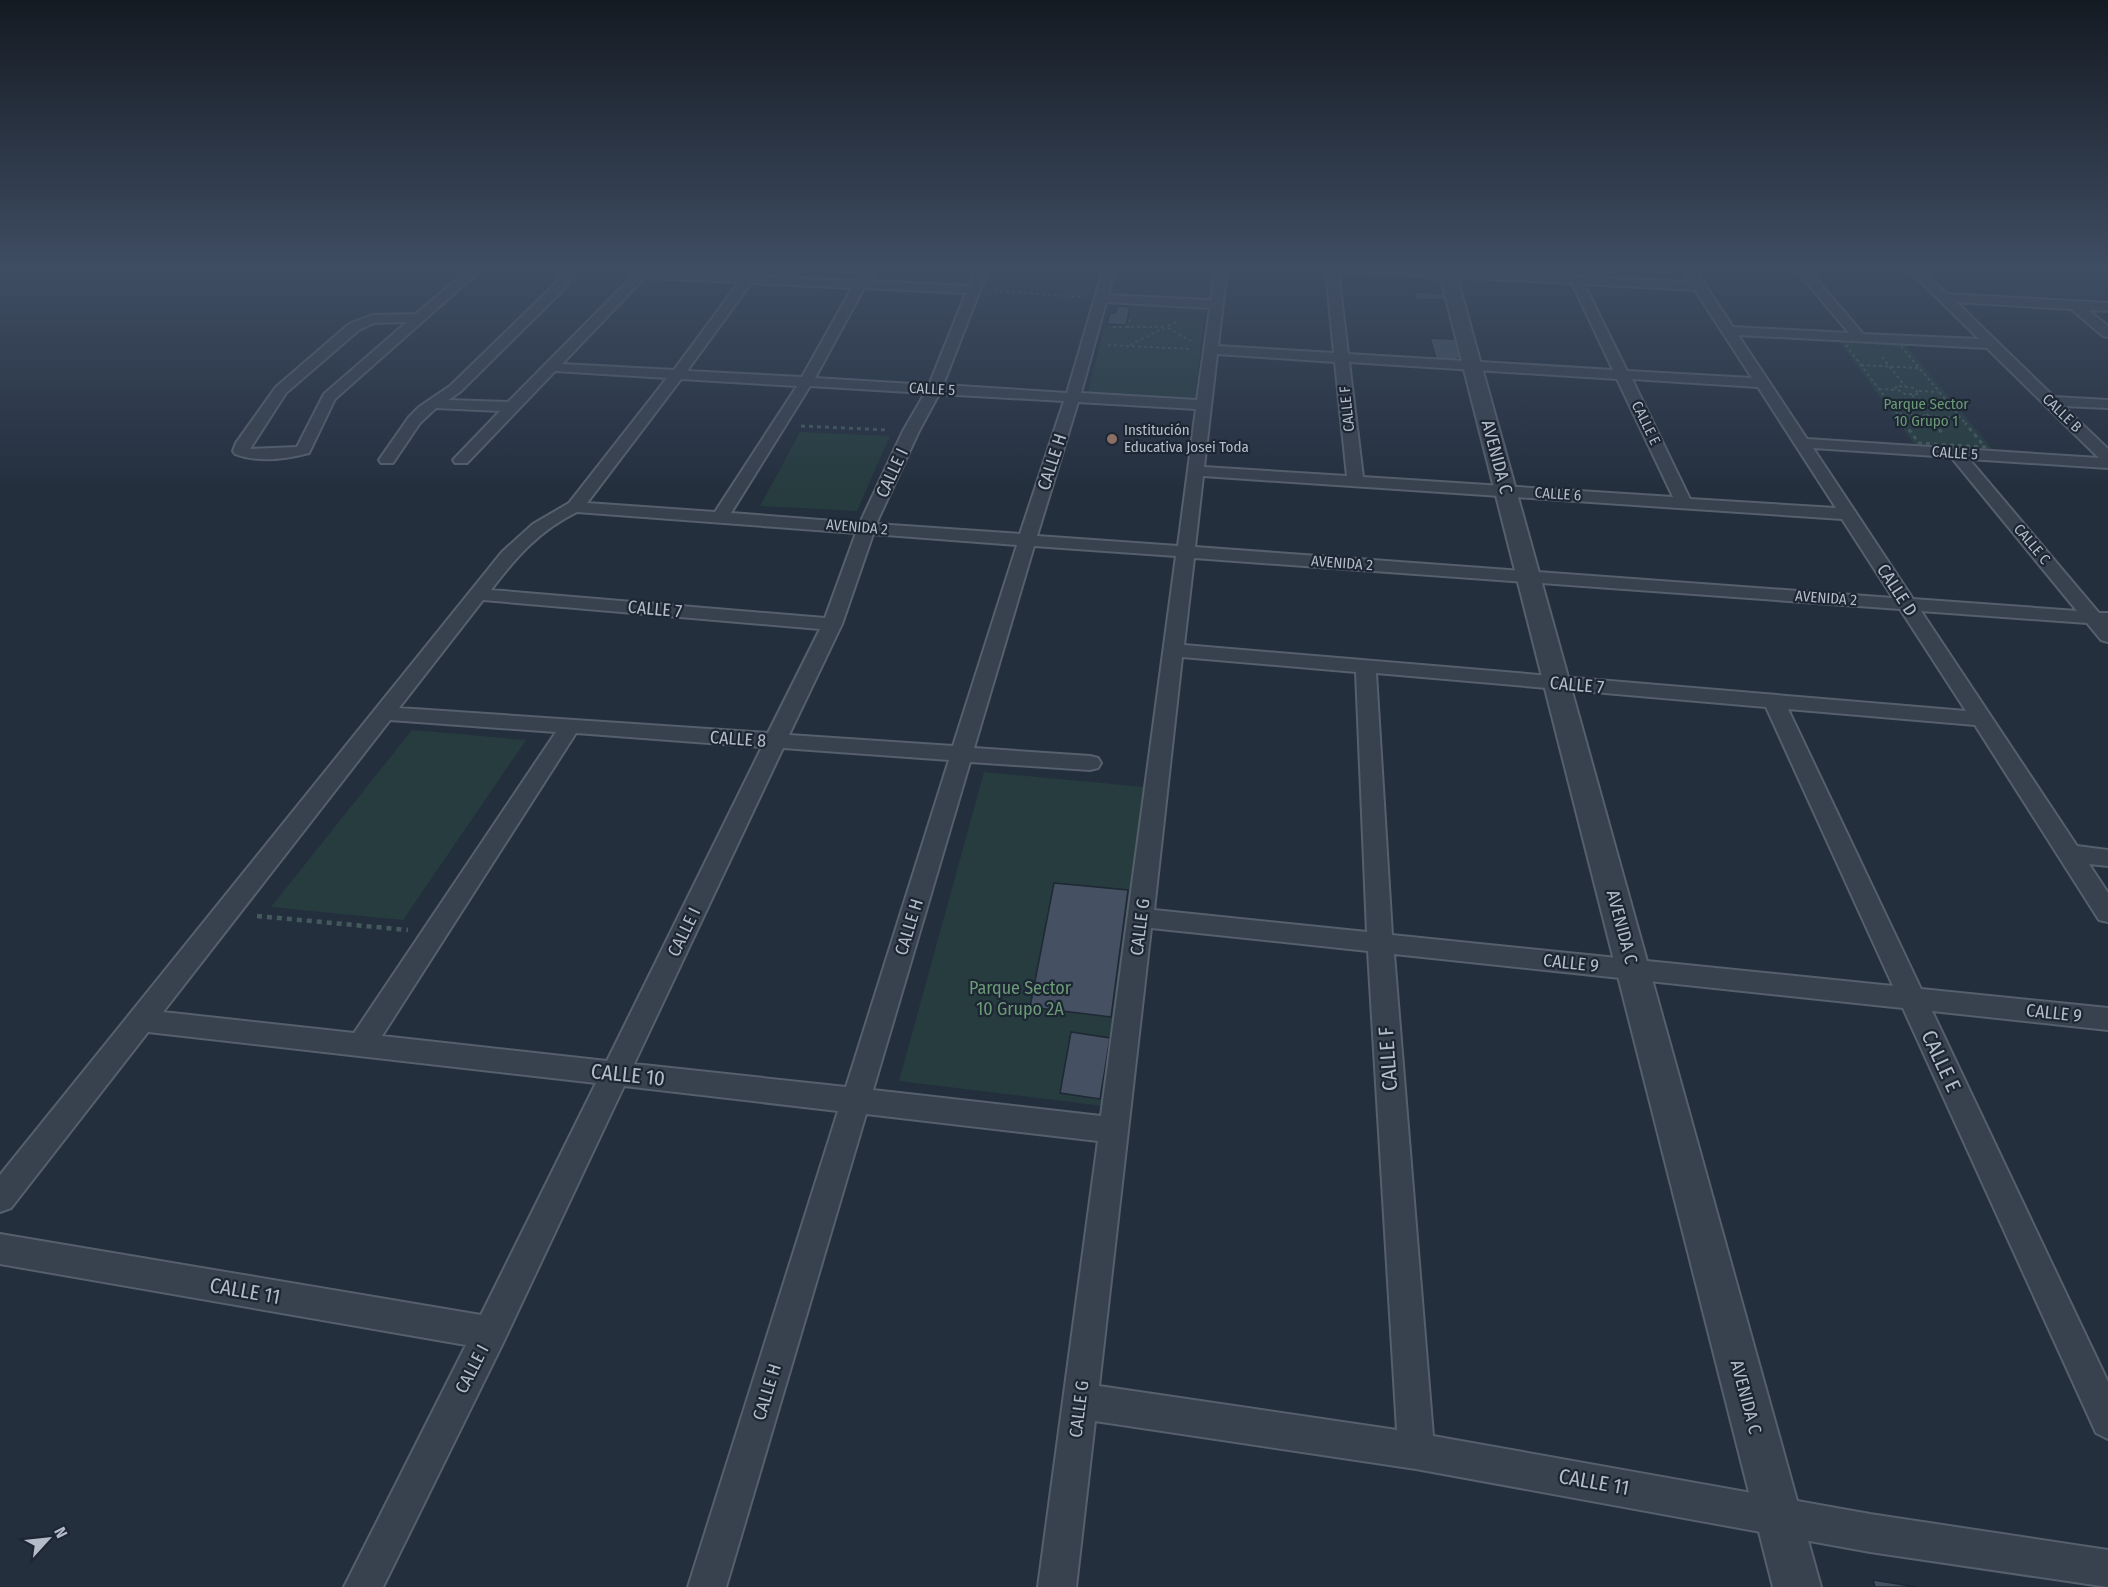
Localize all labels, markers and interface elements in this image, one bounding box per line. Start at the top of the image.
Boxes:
street label: CALLE 5 [908,379,956,399]
street label: CALLE F [1336,385,1358,433]
street label: CALLE B [2039,390,2085,436]
park label: Parque Sector 10 Grupo 1 [1883,395,1969,430]
street label: CALLE E [1628,398,1664,448]
street label: AVENIDA C [1477,418,1517,496]
place label: Institución Educativa Josei Toda [1124,421,1249,456]
street label: CALLE H [1033,431,1071,493]
marker: Institución Educativa Josei Toda [1105,432,1119,446]
street label: CALLE 5 [1931,442,1979,464]
street label: CALLE I [871,445,913,501]
street label: CALLE 6 [1534,483,1582,505]
street label: AVENIDA 2 [825,515,889,539]
street label: CALLE C [2010,520,2054,568]
street label: AVENIDA 2 [1310,552,1374,574]
street label: CALLE D [1872,560,1922,620]
street label: AVENIDA 2 [1794,587,1858,609]
street label: CALLE 7 [627,596,683,622]
street label: CALLE 7 [1549,672,1605,698]
street label: CALLE 8 [709,726,767,752]
street label: AVENIDA C [1602,888,1642,966]
street label: CALLE H [890,896,928,958]
street label: CALLE G [1126,897,1154,957]
street label: CALLE I [663,904,705,960]
street label: CALLE 9 [1542,949,1600,977]
park label: Parque Sector 10 Grupo 2A [969,977,1072,1020]
street label: CALLE 9 [2025,999,2083,1027]
street label: CALLE F [1373,1026,1403,1092]
street label: CALLE E [1915,1026,1967,1096]
street label: CALLE 10 [590,1058,666,1092]
street label: CALLE 11 [208,1272,282,1310]
street label: CALLE I [450,1341,494,1397]
street label: AVENIDA C [1726,1358,1766,1436]
street label: CALLE H [748,1361,786,1423]
street label: CALLE G [1065,1379,1093,1439]
street label: CALLE 11 [1557,1463,1631,1501]
north arrow [18,1509,78,1569]
text: N [50,1524,72,1541]

